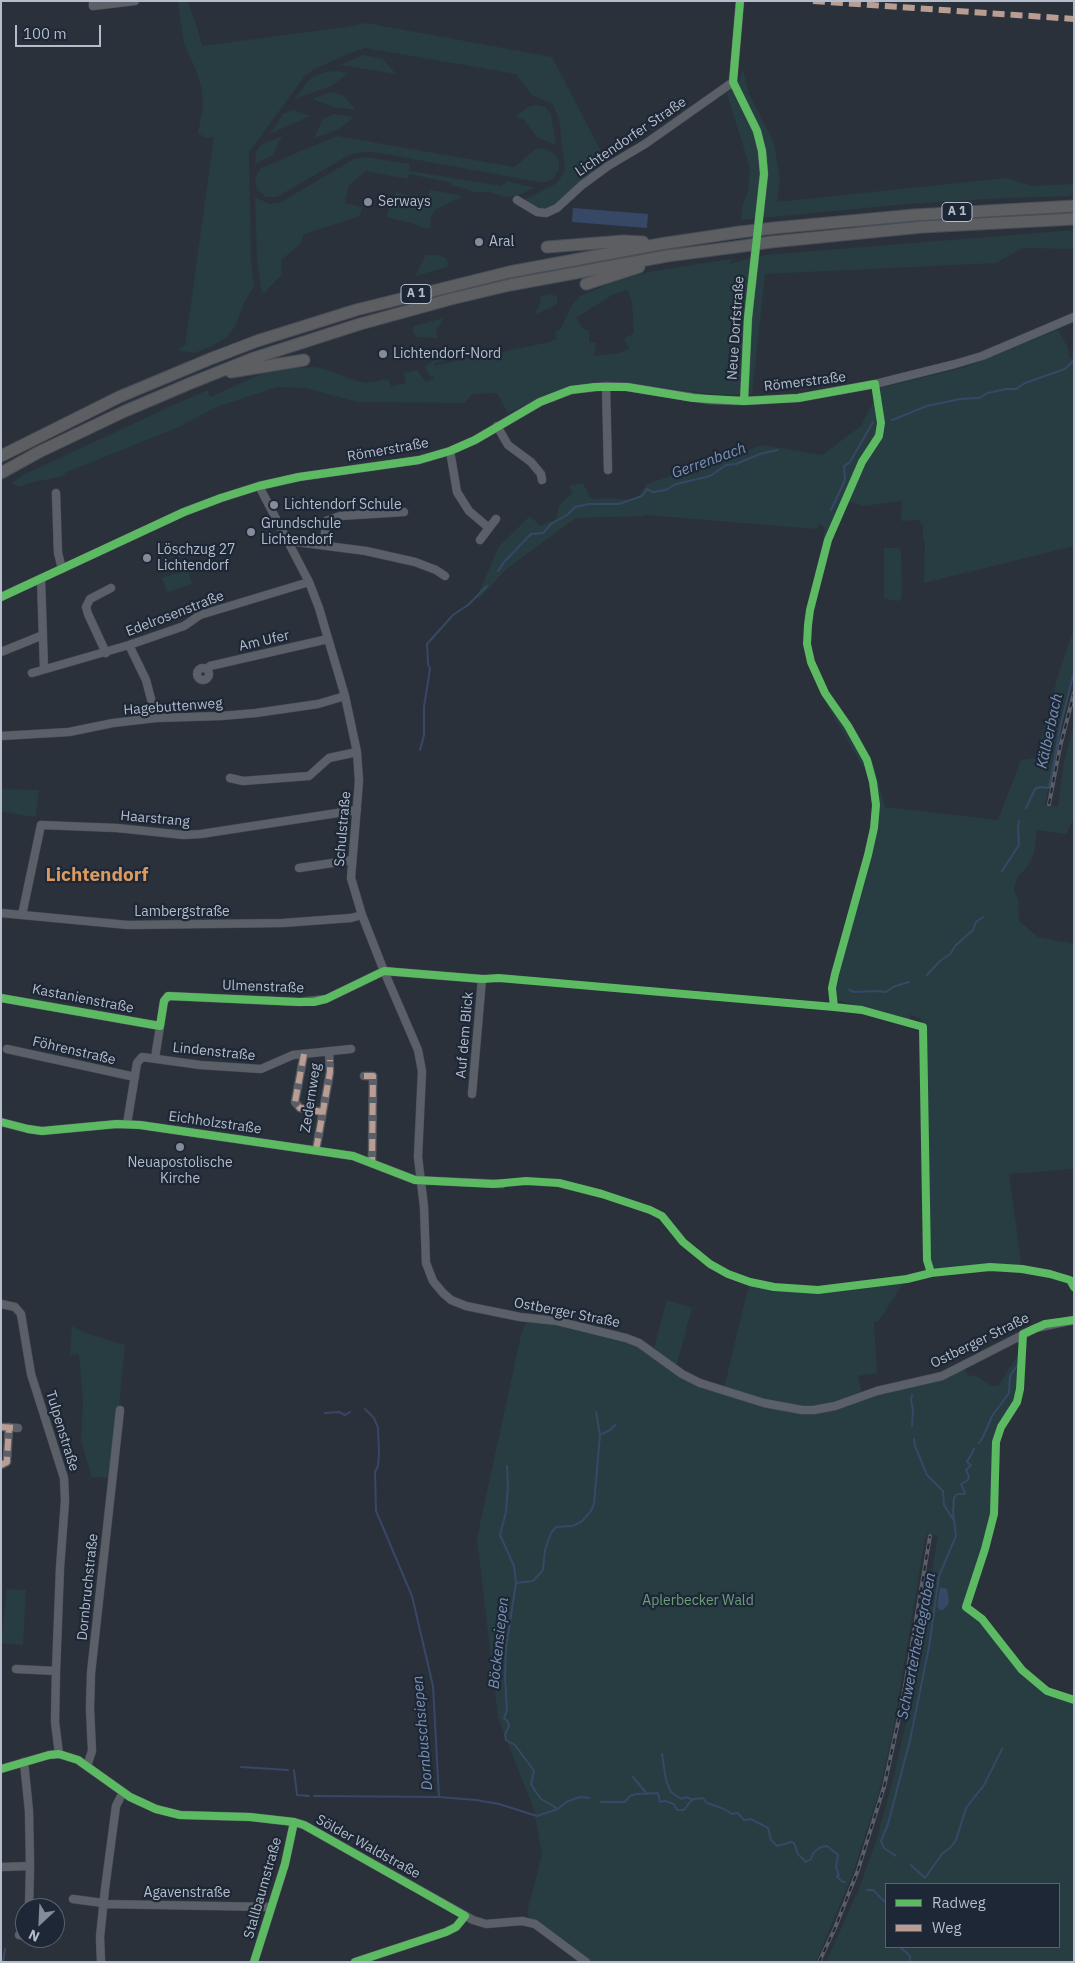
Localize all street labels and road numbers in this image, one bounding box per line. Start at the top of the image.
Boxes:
street label: Lichtendorfer Straße [572,94,690,180]
road number: A 1 [942,202,972,222]
street label: Neue Dorfstraße [724,275,748,381]
road number: A 1 [401,284,431,304]
street label: Römerstraße [763,369,847,395]
street label: Römerstraße [346,435,430,465]
street label: Edelrosenstraße [124,588,226,640]
street label: Am Ufer [237,627,291,655]
street label: Hagebuttenweg [123,695,223,719]
street label: Schulstraße [331,791,355,867]
street label: Haarstrang [120,808,190,830]
street label: Lambergstraße [134,904,230,920]
street label: Ulmenstraße [222,977,304,997]
street label: Kastanienstraße [31,981,135,1017]
street label: Auf dem Blick [453,991,477,1079]
street label: Föhrenstraße [31,1033,117,1069]
street label: Lindenstraße [172,1039,256,1065]
street label: Zedernweg [297,1062,325,1134]
street label: Eichholzstraße [167,1108,263,1138]
street label: Ostberger Straße [512,1294,622,1332]
street label: Ostberger Straße [928,1310,1032,1372]
street label: Tulpenstraße [42,1389,82,1473]
street label: Dornbruchstraße [74,1533,102,1641]
street label: Sölder Waldstraße [313,1811,423,1883]
street label: Stallbaumstraße [240,1835,286,1941]
street label: Agavenstraße [144,1885,230,1901]

